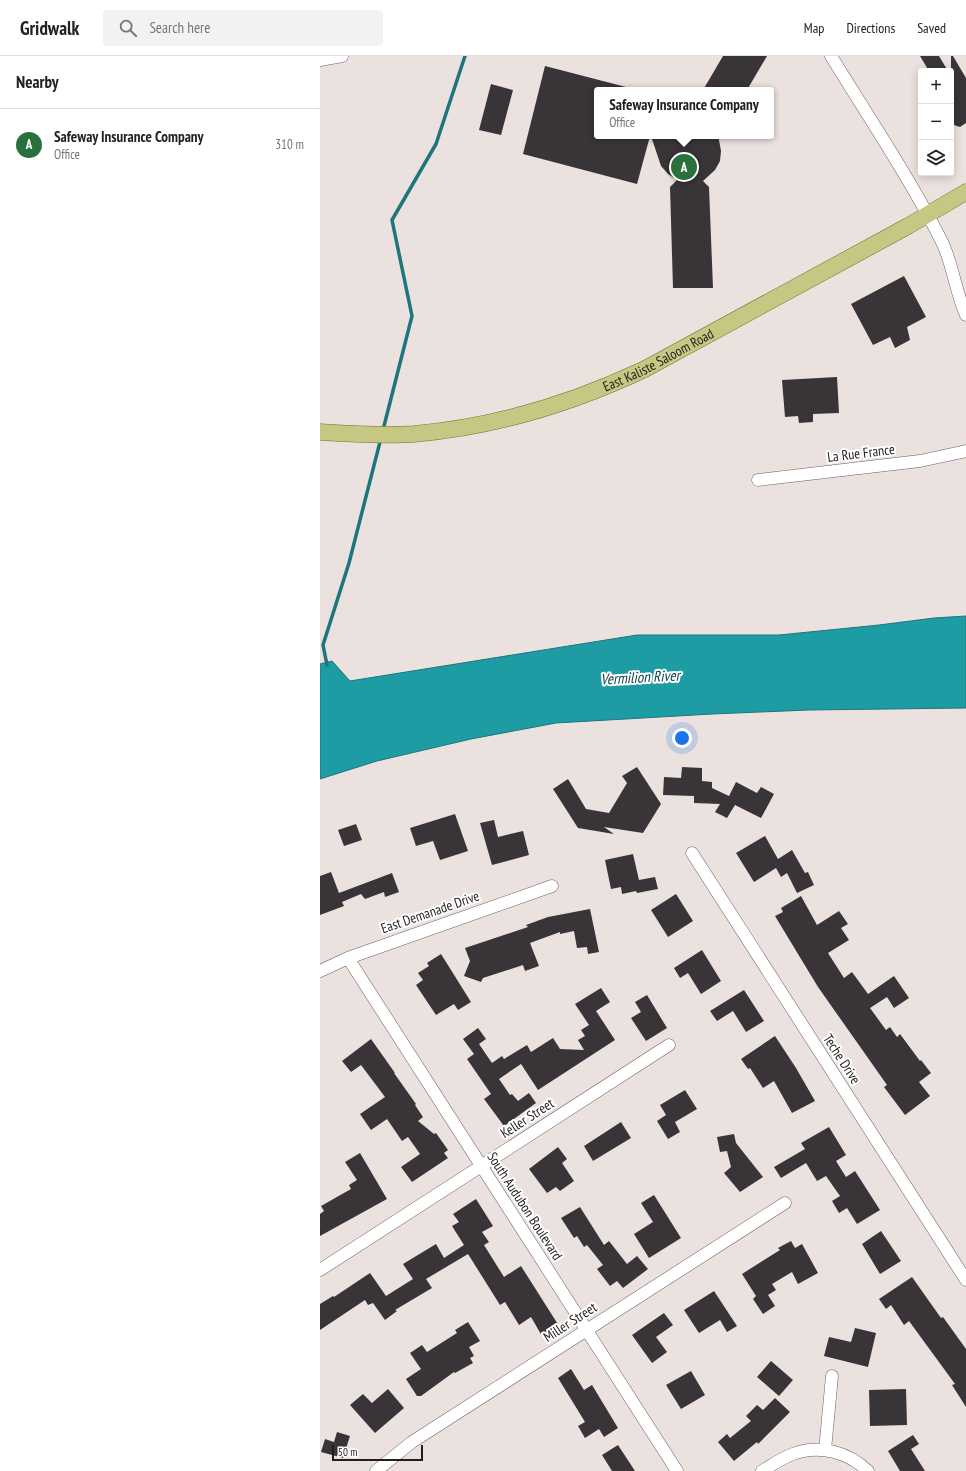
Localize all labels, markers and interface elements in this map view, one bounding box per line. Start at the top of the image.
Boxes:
search box [103,10,383,46]
text: Gridwalk [20,16,79,40]
icon: search [117,17,139,39]
text: Search here [149,18,210,37]
text: Map [804,19,824,37]
text: Directions [846,19,895,37]
text: Saved [917,19,946,37]
map controls [918,68,954,176]
button: + [918,68,954,104]
text: Nearby [16,71,59,93]
popup [594,87,774,139]
text: Safeway Insurance Company [609,95,759,114]
button: − [918,104,954,140]
text: Office [609,114,635,131]
text: Safeway Insurance Company [54,127,204,146]
text: A [26,136,32,153]
text: 310 m [275,136,304,153]
button: layers [918,140,954,176]
text: Office [54,146,80,163]
pin: A [671,152,697,182]
street label: East Kaliste Saloom Road [600,324,717,395]
street label: La Rue France [826,440,896,466]
water label: Vermilion River [600,665,682,689]
your location [672,728,692,748]
street label: East Demanade Drive [378,887,482,937]
street label: Teche Drive [819,1031,865,1087]
street label: Keller Street [497,1094,557,1142]
street label: South Audubon Boulevard [483,1149,567,1263]
street label: Miller Street [540,1298,600,1346]
scale bar [332,1443,423,1462]
text: 50 m [338,1445,357,1459]

